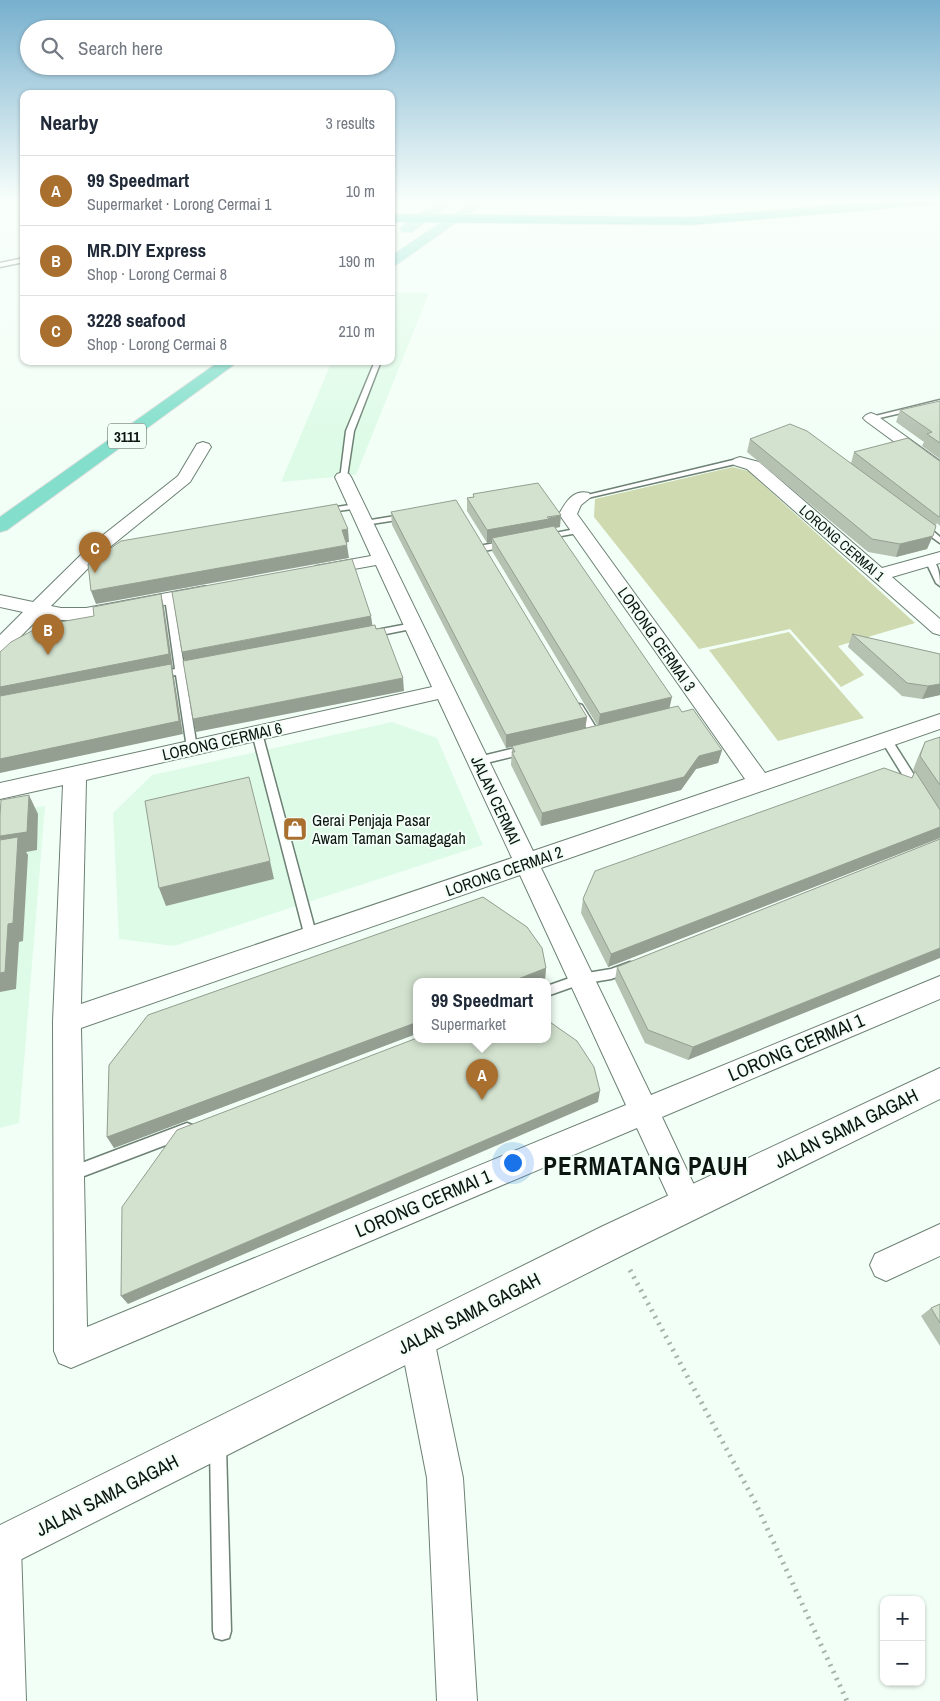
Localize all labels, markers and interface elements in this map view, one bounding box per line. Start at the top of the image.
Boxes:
search box [20,20,395,75]
icon: search [38,34,66,62]
text: Search here [78,35,163,61]
text: Nearby [40,108,98,137]
text: 3 results [325,112,375,134]
text: 99 Speedmart [87,167,189,193]
text: A [51,180,61,202]
text: 10 m [346,180,375,202]
text: Supermarket · Lorong Cermai 1 [87,193,272,215]
text: MR.DIY Express [87,237,206,263]
text: B [51,250,61,272]
text: 190 m [339,250,375,272]
text: Shop · Lorong Cermai 8 [87,263,227,285]
text: 3228 seafood [87,307,186,333]
text: C [51,320,61,342]
text: 210 m [339,320,375,342]
text: Shop · Lorong Cermai 8 [87,333,227,355]
road number: 3111 [108,424,146,448]
street label: LORONG CERMAI 1 [796,501,889,585]
pin: C [79,532,111,573]
street label: LORONG CERMAI 3 [613,583,701,695]
pin: B [32,614,64,655]
street label: LORONG CERMAI 6 [160,717,284,765]
street label: JALAN CERMAI [466,752,526,848]
place label: Gerai Penjaja Pasar Awam Taman Samagagah [311,809,466,849]
shop icon: Gerai Penjaja Pasar Awam Taman Samagagah [282,816,308,842]
street label: LORONG CERMAI 2 [443,841,565,901]
popup [413,978,551,1043]
text: 99 Speedmart [431,987,533,1013]
street label: LORONG CERMAI 1 [724,1006,868,1087]
text: Supermarket [431,1013,506,1035]
pin: A [466,1059,498,1100]
street label: JALAN SAMA GAGAH [770,1082,922,1174]
district label: PERMATANG PAUH [543,1149,749,1183]
your location [500,1150,526,1176]
street label: LORONG CERMAI 1 [351,1162,495,1243]
street label: JALAN SAMA GAGAH [393,1266,545,1360]
street label: JALAN SAMA GAGAH [31,1448,183,1542]
map controls [880,1596,925,1686]
button: + [880,1596,925,1641]
button: − [880,1641,925,1686]

